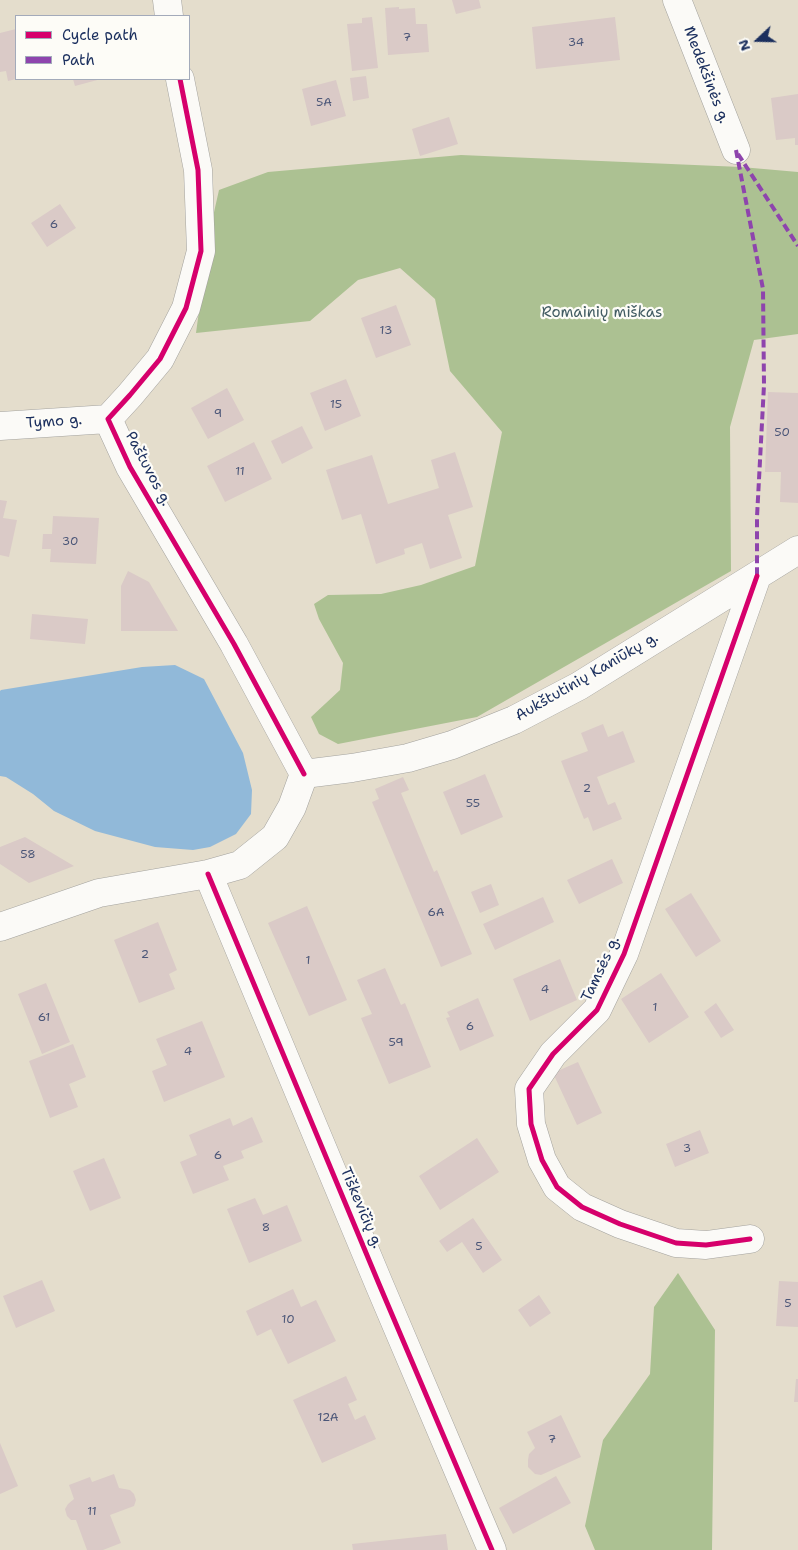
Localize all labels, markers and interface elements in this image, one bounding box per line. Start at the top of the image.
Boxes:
legend [15,15,190,80]
north arrow [733,15,783,65]
street label: Medekšinės g. [679,24,733,126]
text: Cycle path [62,25,138,45]
house number: 7 [403,31,411,45]
house number: 34 [568,36,584,50]
text: N [734,37,754,54]
text: Path [62,50,95,70]
house number: 5A [316,96,332,110]
house number: 6 [50,218,58,232]
park label: Romainių miškas [542,304,662,322]
house number: 13 [380,324,392,338]
house number: 15 [330,398,342,412]
house number: 9 [214,407,222,421]
street label: Tymo g. [25,411,83,433]
house number: 50 [774,426,790,440]
street label: Paštuvos g. [121,429,175,509]
house number: 11 [235,465,245,479]
house number: 30 [62,535,78,549]
street label: Aukštutinių Kaniūkų g. [512,629,662,725]
house number: 2 [583,782,591,796]
house number: 55 [466,797,480,811]
house number: 58 [20,848,36,862]
house number: 6A [428,906,444,920]
street label: Tamsės g. [578,933,624,1005]
house number: 2 [141,948,149,962]
house number: 1 [305,954,311,968]
house number: 4 [541,983,549,997]
house number: 1 [652,1001,658,1015]
house number: 61 [38,1011,50,1025]
house number: 6 [466,1020,474,1034]
house number: 59 [388,1036,404,1050]
house number: 4 [184,1045,192,1059]
house number: 3 [683,1142,691,1156]
house number: 6 [214,1149,222,1163]
street label: Tiškevičių g. [336,1165,386,1251]
house number: 8 [262,1221,270,1235]
house number: 5 [475,1240,483,1254]
house number: 5 [784,1297,792,1311]
house number: 10 [281,1313,295,1327]
house number: 12A [317,1411,339,1425]
house number: 7 [548,1433,556,1447]
house number: 11 [87,1505,97,1519]

